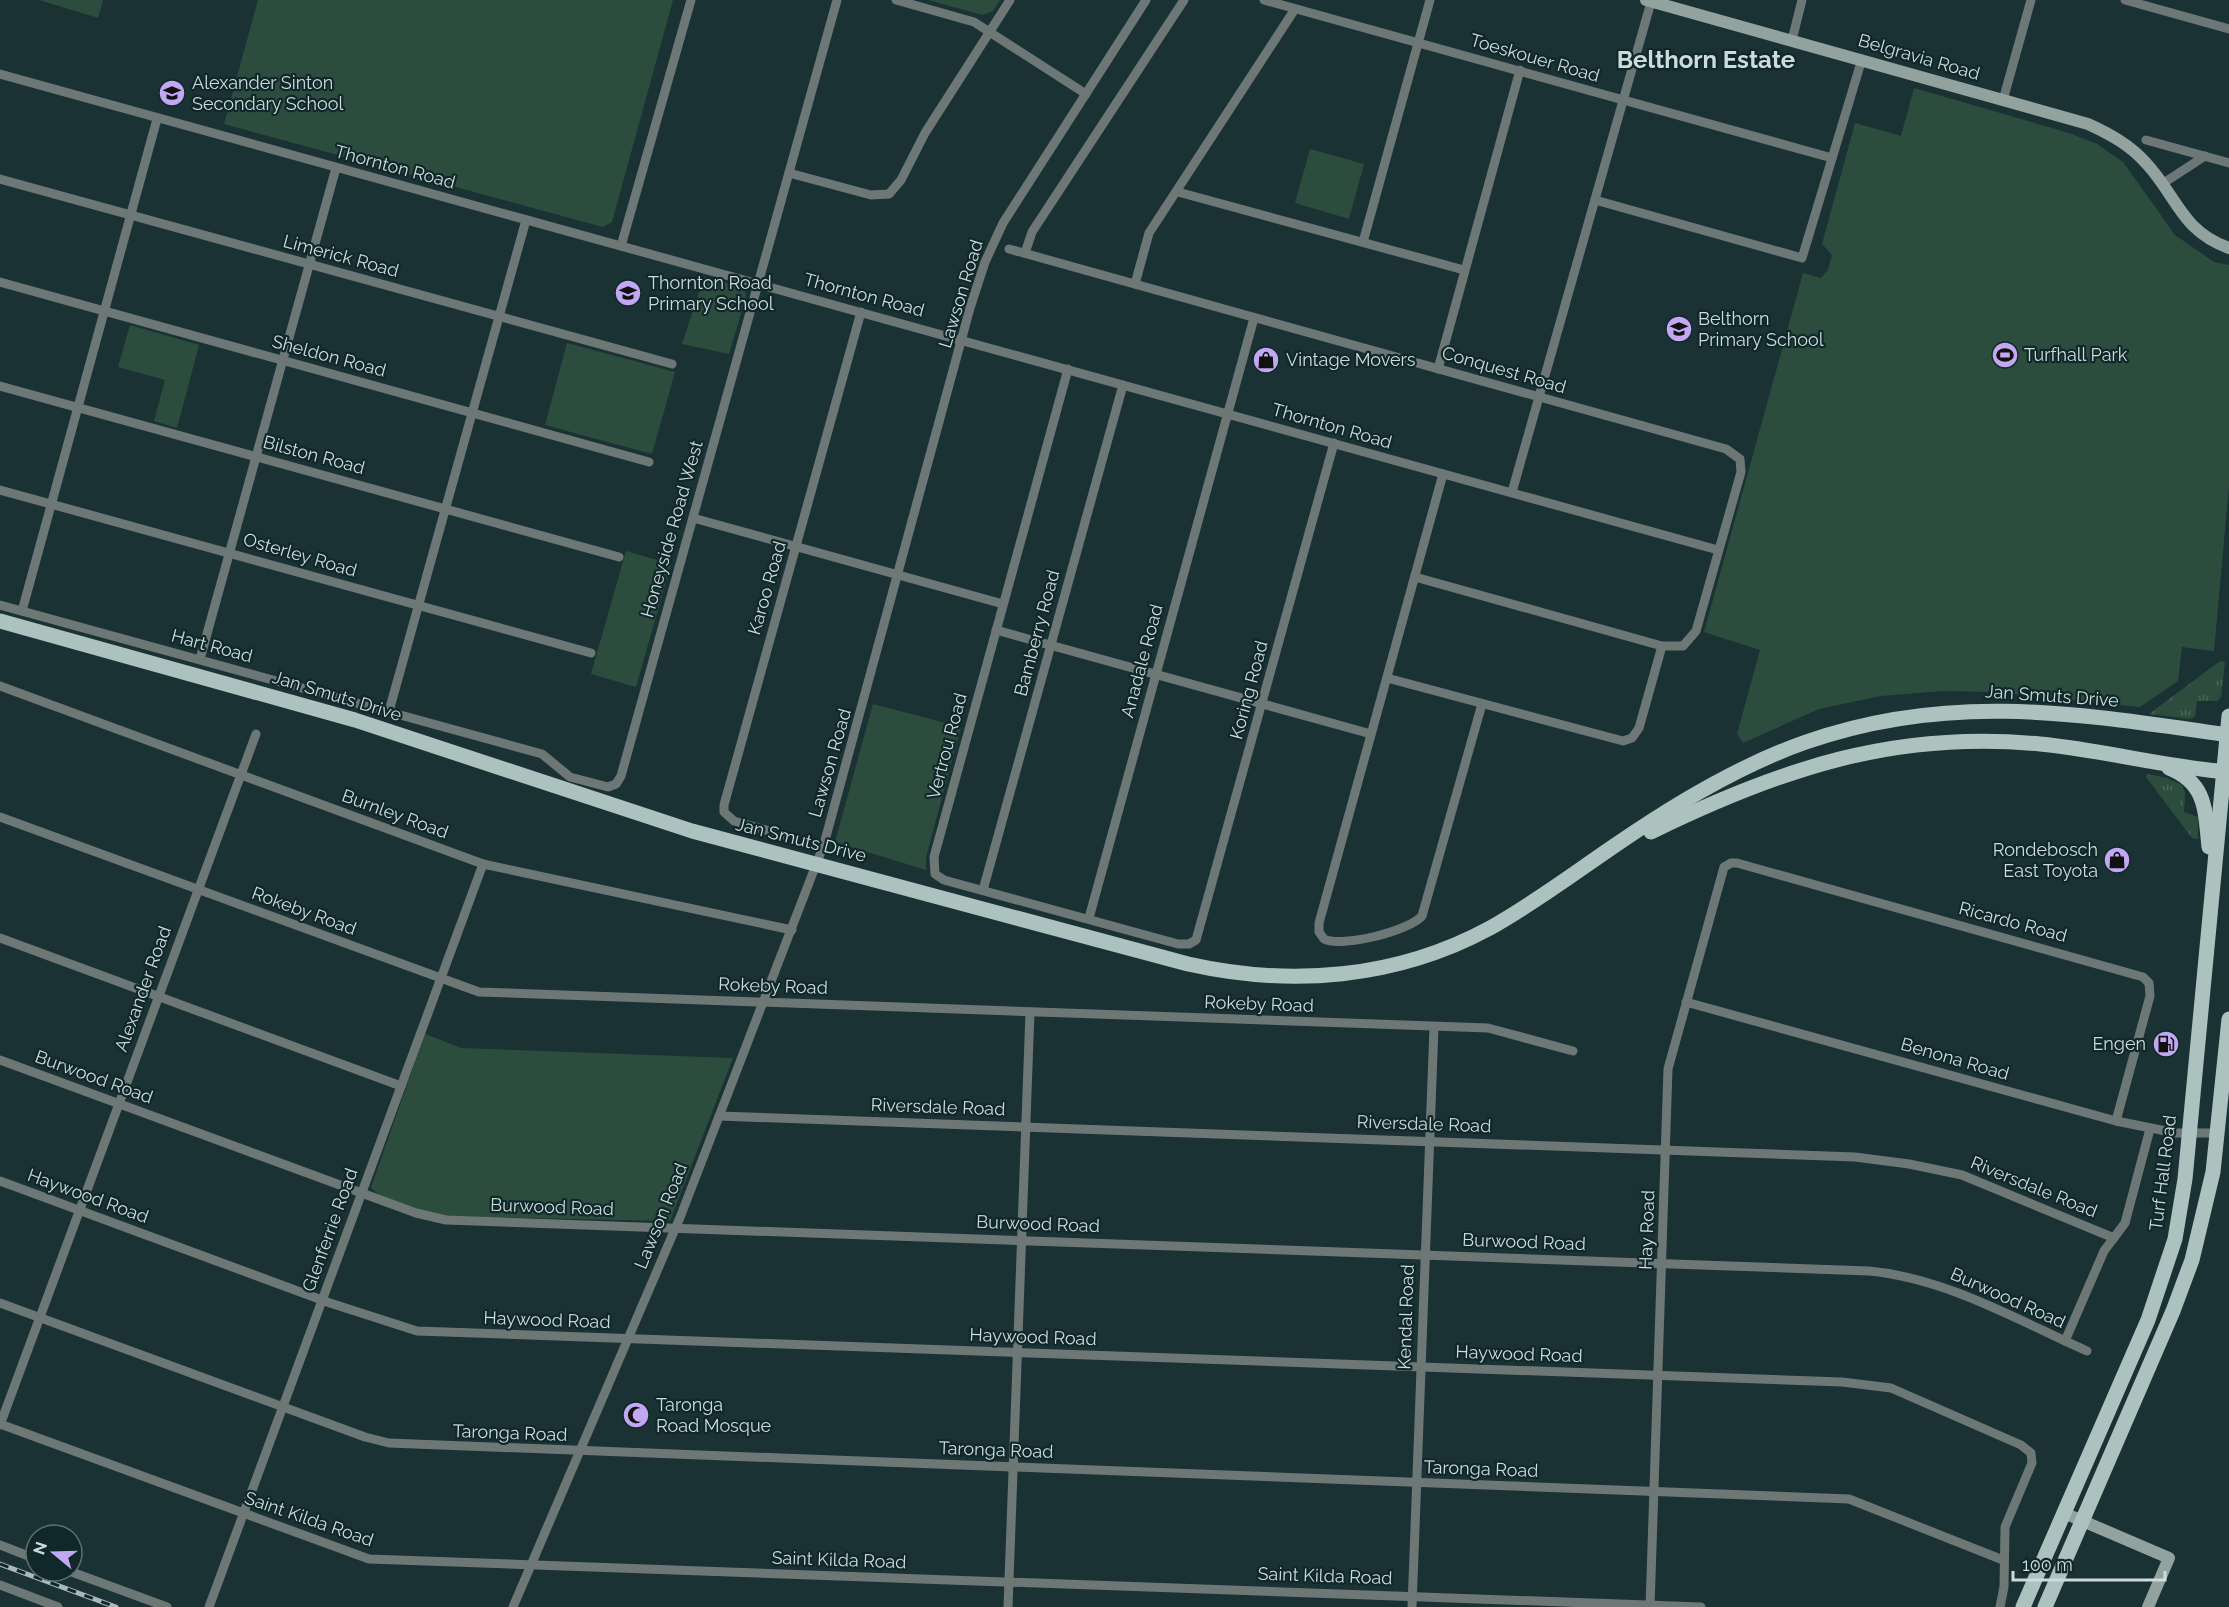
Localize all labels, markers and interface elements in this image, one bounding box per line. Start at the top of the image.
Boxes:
street label: Toeskouer Road [1468,29,1602,86]
street label: Belgravia Road [1856,29,1982,84]
district label: Belthorn Estate [1617,45,1795,74]
place label: Alexander Sinton Secondary School [192,72,343,114]
school or university icon: Alexander Sinton Secondary School [157,78,187,108]
street label: Thornton Road [333,140,458,193]
street label: Limerick Road [281,230,401,281]
street label: Lawson Road [934,237,987,351]
street label: Thornton Road [802,268,927,321]
place label: Thornton Road Primary School [648,272,774,314]
school or university icon: Thornton Road Primary School [613,278,643,308]
place label: Belthorn Primary School [1698,308,1824,350]
school or university icon: Belthorn Primary School [1664,314,1694,344]
street label: Sheldon Road [270,330,388,381]
sports icon: Turfhall Park [1990,340,2020,370]
street label: Conquest Road [1440,342,1569,397]
place label: Turfhall Park [2024,344,2128,365]
shop icon: Vintage Movers [1251,345,1281,375]
place label: Vintage Movers [1286,349,1416,370]
street label: Thornton Road [1270,398,1395,453]
street label: Bilston Road [261,431,367,478]
street label: Honeyside Road West [636,438,707,620]
street label: Osterley Road [241,528,359,581]
street label: Karoo Road [743,539,790,637]
street label: Bamberry Road [1010,568,1063,698]
street label: Anadale Road [1116,602,1167,720]
street label: Hart Road [169,625,255,666]
street label: Koring Road [1225,638,1272,742]
street label: Jan Smuts Drive [270,666,405,725]
street label: Jan Smuts Drive [1985,680,2120,711]
street label: Vertrou Road [922,690,971,801]
street label: Lawson Road [804,706,855,820]
street label: Burnley Road [339,785,451,843]
street label: Jan Smuts Drive [734,813,869,866]
place label: Rondebosch East Toyota [1993,839,2098,881]
shop icon: Rondebosch East Toyota [2102,845,2132,875]
street label: Rokeby Road [249,882,359,939]
street label: Ricardo Road [1957,897,2069,946]
street label: Alexander Road [110,923,175,1054]
street label: Rokeby Road [718,973,828,998]
street label: Rokeby Road [1204,991,1314,1016]
fuel station icon: Engen [2151,1029,2181,1059]
street label: Benona Road [1898,1033,2012,1084]
place label: Engen [2092,1033,2146,1054]
street label: Burwood Road [32,1046,156,1108]
street label: Riversdale Road [870,1094,1006,1119]
street label: Riversdale Road [1356,1111,1492,1136]
street label: Turf Hall Road [2145,1114,2180,1232]
street label: Riversdale Road [1968,1152,2101,1221]
street label: Lawson Road [630,1160,691,1272]
street label: Haywood Road [25,1164,152,1227]
street label: Glenferrie Road [297,1165,362,1294]
street label: Hay Road [1635,1190,1658,1270]
street label: Burwood Road [490,1194,614,1219]
street label: Burwood Road [976,1211,1100,1236]
street label: Burwood Road [1462,1229,1586,1254]
street label: Burwood Road [1947,1263,2069,1332]
street label: Kendal Road [1393,1264,1418,1370]
street label: Haywood Road [483,1307,611,1332]
street label: Haywood Road [969,1324,1097,1349]
street label: Haywood Road [1455,1341,1583,1366]
place label: Taronga Road Mosque [656,1394,772,1436]
mosque icon: Taronga Road Mosque [621,1400,651,1430]
street label: Taronga Road [452,1420,568,1445]
street label: Taronga Road [938,1437,1054,1462]
street label: Taronga Road [1423,1456,1539,1481]
street label: Saint Kilda Road [242,1487,376,1550]
north arrow [24,1523,84,1583]
text: N [29,1539,51,1557]
scale bar [2013,1544,2164,1582]
street label: Saint Kilda Road [771,1547,907,1572]
text: 100 m [2022,1554,2073,1575]
street label: Saint Kilda Road [1257,1563,1393,1588]

